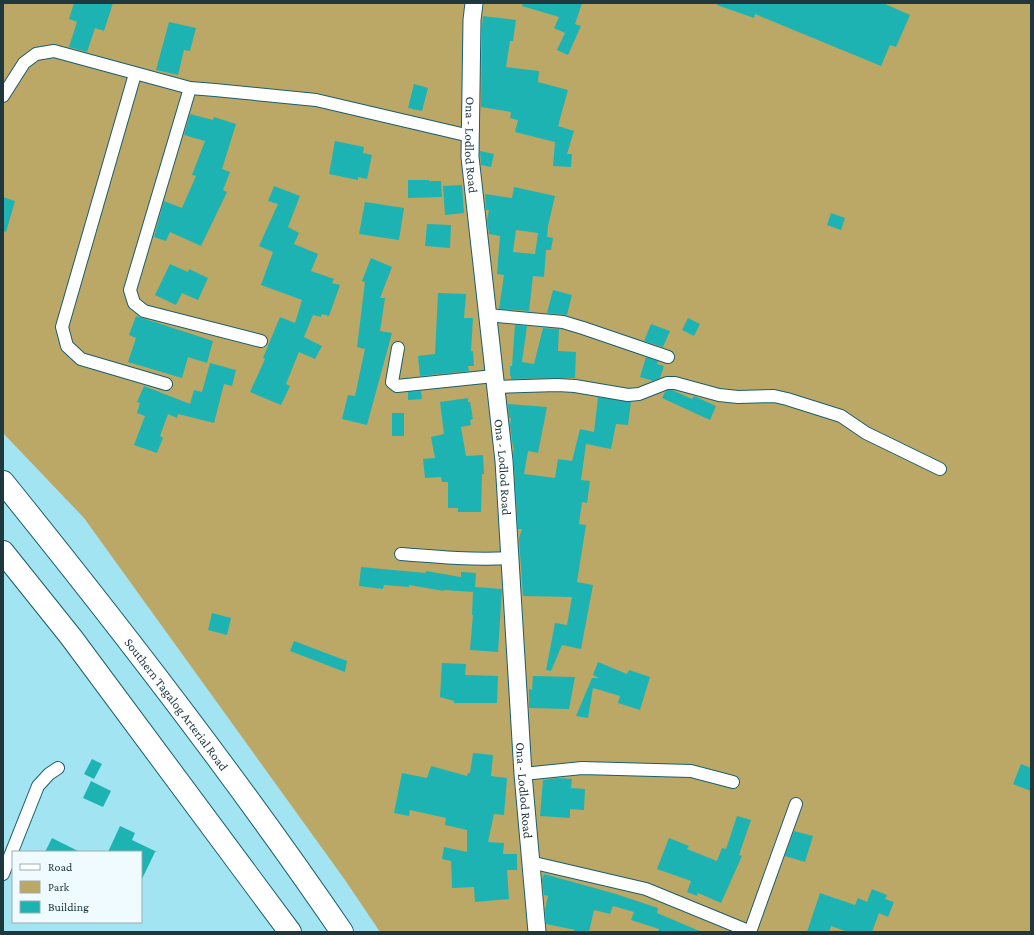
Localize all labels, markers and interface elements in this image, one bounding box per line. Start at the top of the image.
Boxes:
street label: Ona - Lodlod Road [462,96,481,194]
street label: Ona - Lodlod Road [491,418,514,516]
street label: Southern Tagalog Arterial Road [121,635,231,774]
street label: Ona - Lodlod Road [513,742,536,839]
legend [12,851,142,923]
text: Road [48,860,73,874]
text: Park [48,880,70,894]
text: Building [48,900,89,914]

